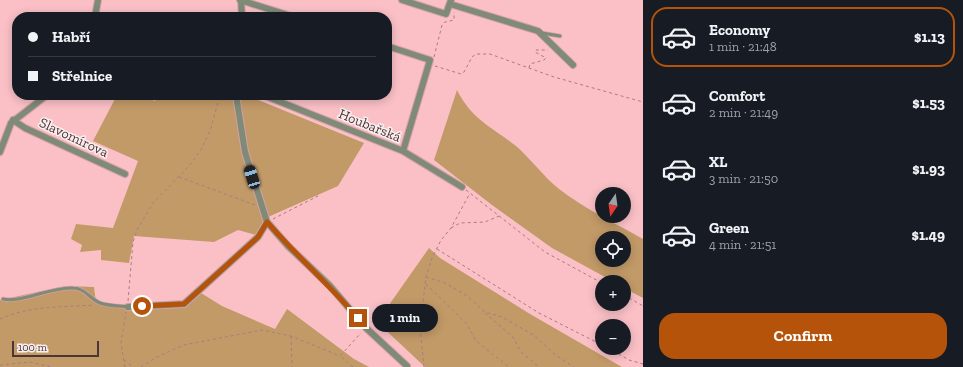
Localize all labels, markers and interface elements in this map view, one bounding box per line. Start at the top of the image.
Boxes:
icon: car [661,19,697,55]
text: Economy [709,21,770,39]
text: Habří [52,28,90,46]
text: $1.13 [914,28,945,46]
text: 1 min · 21:48 [709,39,777,54]
text: Střelnice [52,67,112,85]
icon: car [661,85,697,121]
text: Comfort [709,87,765,105]
text: $1.53 [912,94,945,112]
street label: Houbařská [336,105,404,146]
text: 2 min · 21:49 [709,105,778,120]
street label: Slavomírova [36,114,111,161]
icon: car [661,151,697,187]
text: XL [709,153,727,171]
text: $1.93 [912,160,945,178]
car [243,164,261,190]
text: 3 min · 21:50 [709,171,778,186]
north arrow [595,187,631,223]
map controls [595,187,631,355]
icon: car [661,217,697,253]
text: Green [709,219,749,237]
text: $1.49 [912,226,945,244]
button: locate [595,231,631,267]
text: 4 min · 21:51 [709,237,776,252]
button: + [595,275,631,311]
route start [133,297,151,315]
callout: 1 min [372,304,438,332]
route end [349,309,367,327]
text: 1 min [390,310,420,325]
button: Confirm [659,313,947,359]
button: − [595,319,631,355]
scale bar [12,339,99,358]
text: 100 m [18,341,47,354]

